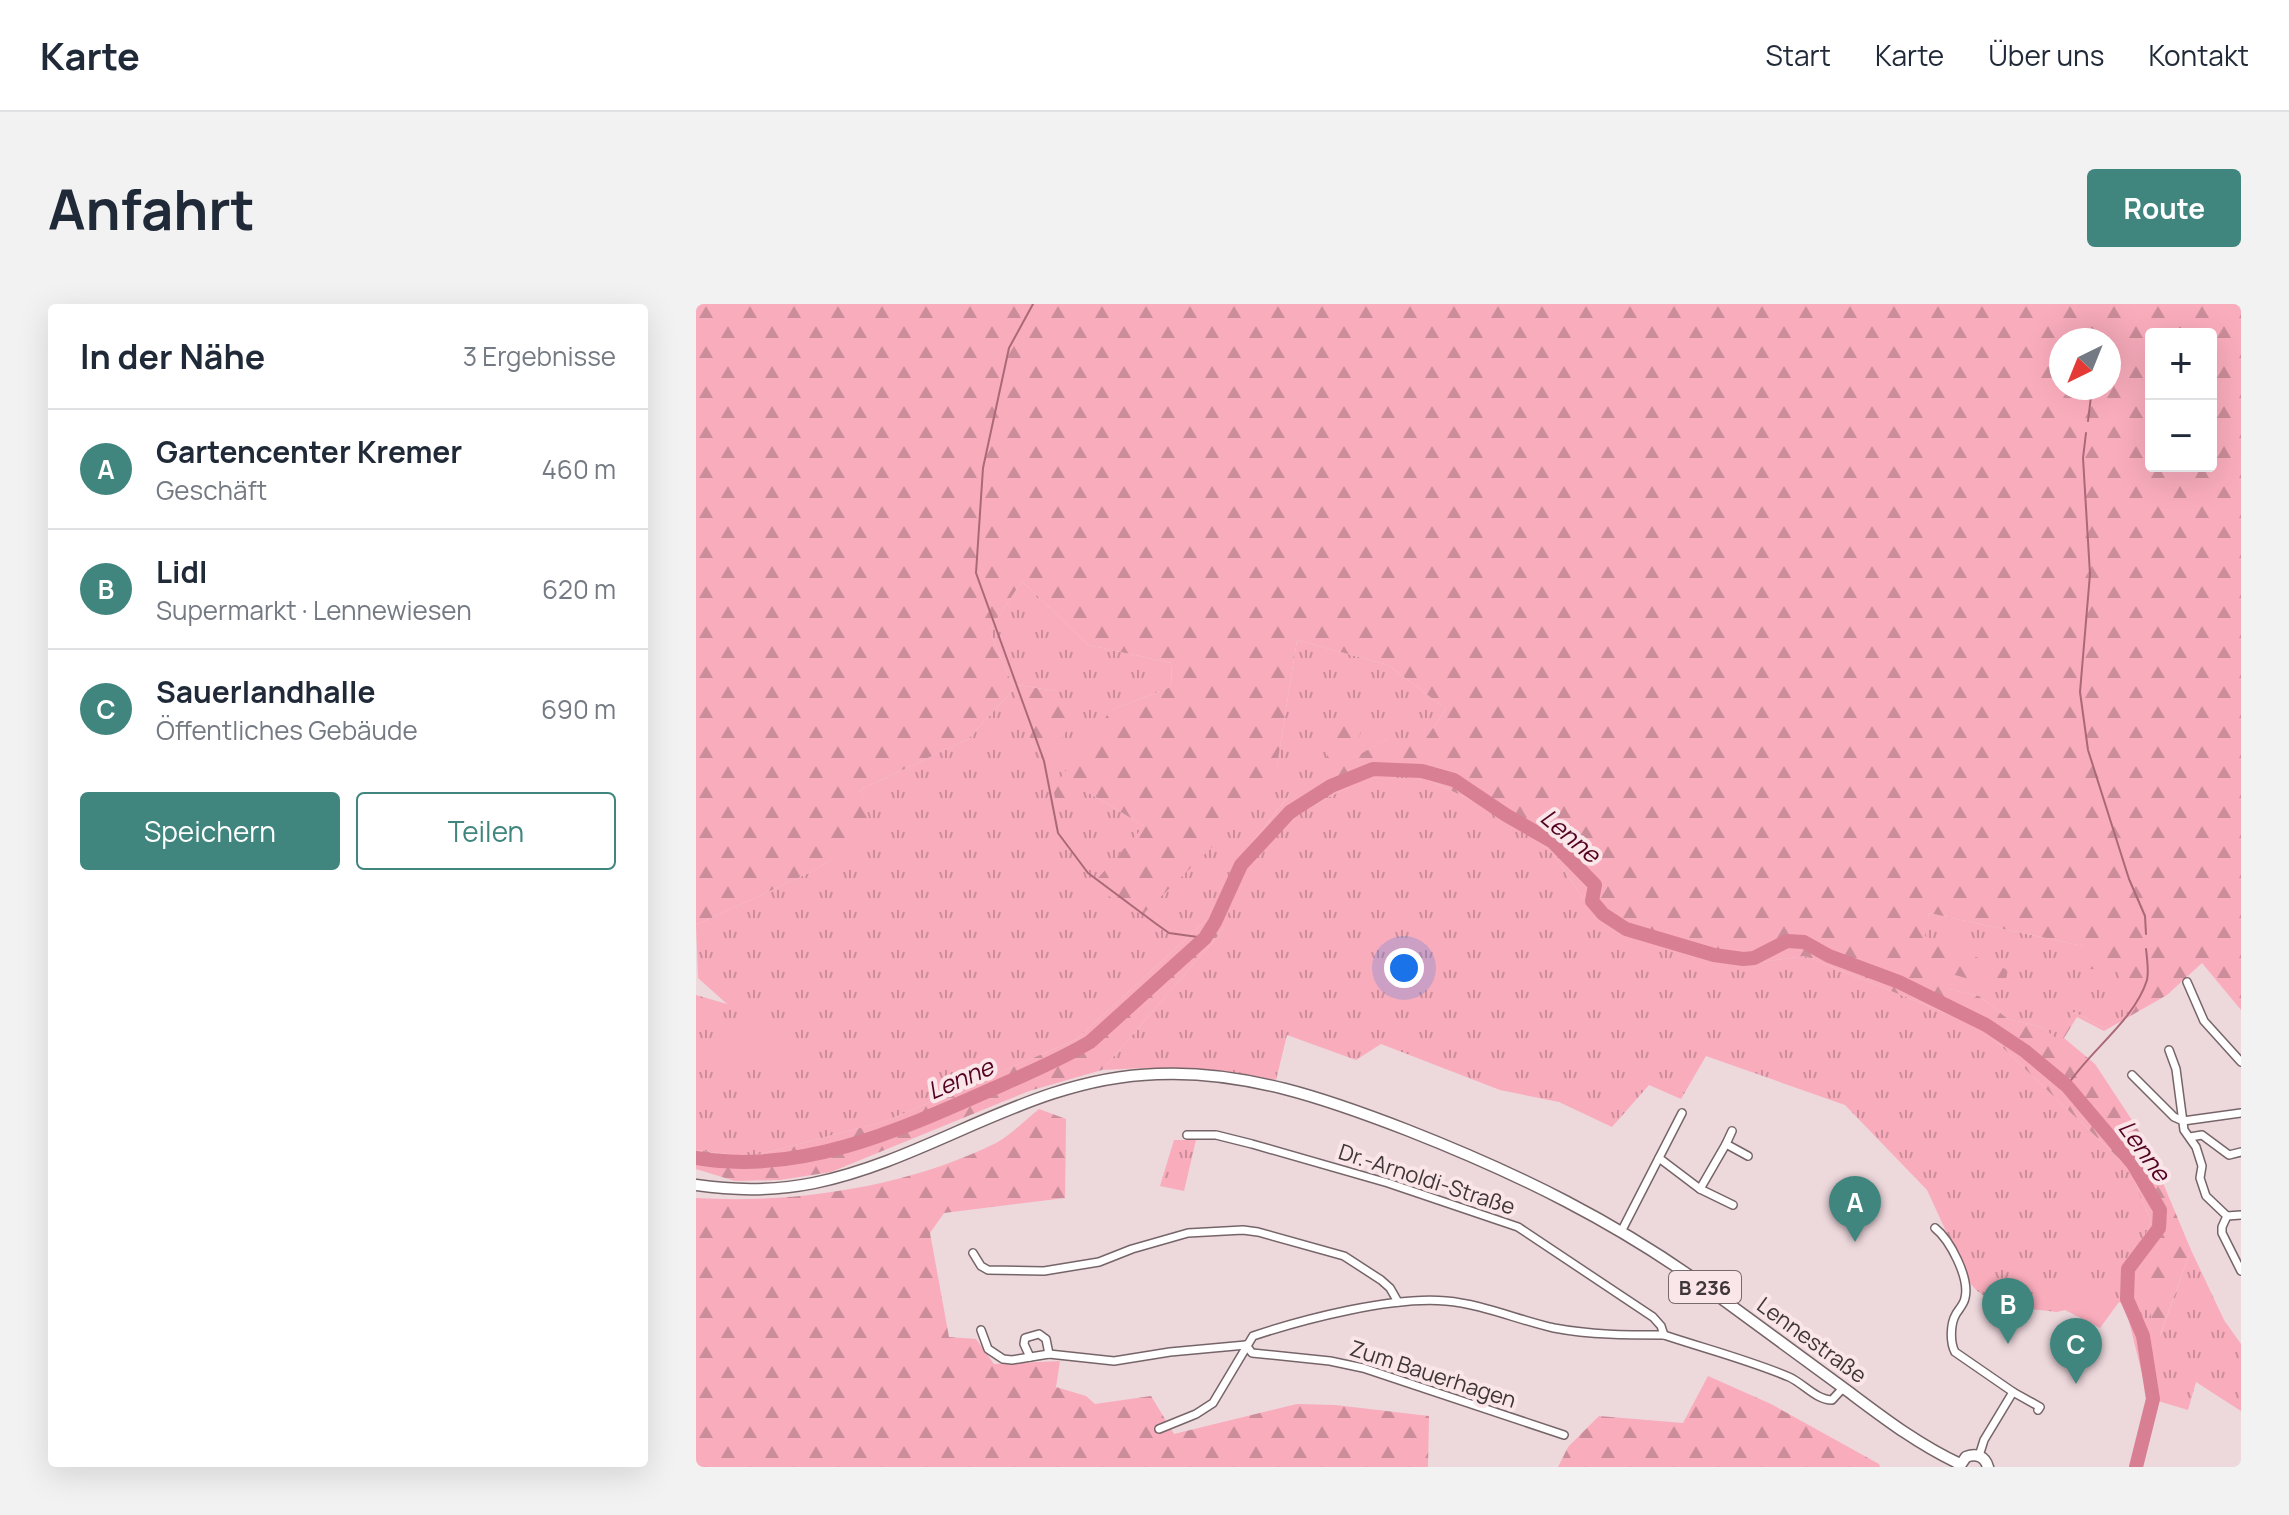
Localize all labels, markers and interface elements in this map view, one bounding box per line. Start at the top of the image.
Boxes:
text: Karte [40,29,140,81]
text: Start [1766,36,1831,74]
text: Karte [1875,36,1944,74]
text: Über uns [1988,36,2104,74]
text: Kontakt [2148,36,2249,74]
button: Route [2087,169,2241,247]
text: Anfahrt [48,170,255,247]
north arrow [2049,328,2121,400]
map controls [2145,328,2217,472]
button: + [2145,328,2217,400]
text: In der Nähe [80,333,265,379]
text: 3 Ergebnisse [463,338,616,374]
button: − [2145,400,2217,472]
text: Gartencenter Kremer [156,431,462,472]
text: A [97,451,115,487]
text: 460 m [541,451,616,487]
text: Geschäft [156,472,267,508]
text: Lidl [156,551,207,592]
text: B [98,571,114,607]
text: 620 m [542,571,616,607]
text: Supermarkt · Lennewiesen [156,592,472,628]
text: Sauerlandhalle [156,671,375,712]
text: C [96,691,116,727]
text: 690 m [541,691,616,727]
text: Öffentliches Gebäude [156,712,418,748]
button: Speichern [80,792,340,870]
button: Teilen [356,792,616,870]
water label: Lenne [1534,800,1609,871]
your location [1384,948,1424,988]
water label: Lenne [922,1049,1000,1107]
water label: Lenne [2112,1113,2180,1189]
street label: Dr.-Arnoldi-Straße [1335,1136,1519,1222]
pin: A [1829,1176,1881,1242]
road number: B 236 [1669,1271,1741,1303]
pin: B [1982,1278,2034,1344]
street label: Lennestraße [1751,1290,1873,1390]
pin: C [2050,1318,2102,1384]
street label: Zum Bauerhagen [1346,1333,1520,1415]

